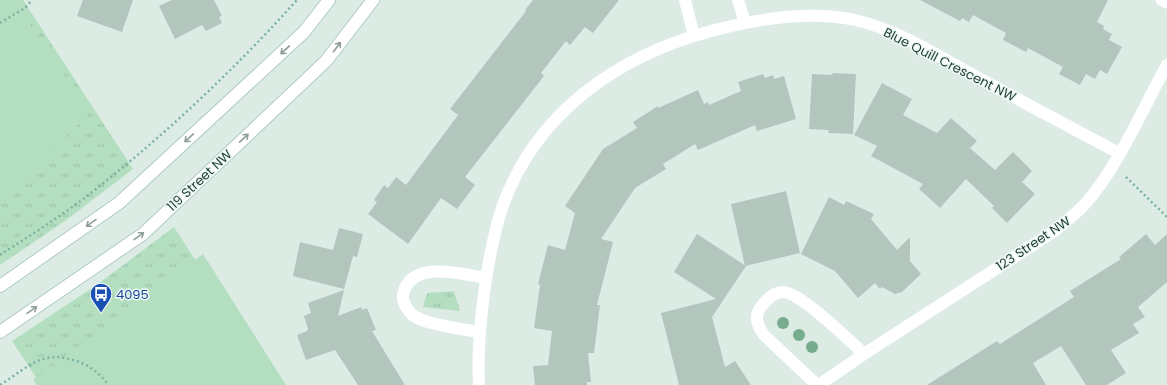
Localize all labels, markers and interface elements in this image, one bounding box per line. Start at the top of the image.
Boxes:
street label: Blue Quill Crescent NW [880,23,1020,106]
one-way arrow [333,41,341,52]
one-way arrow [280,45,290,55]
one-way arrow [184,134,195,143]
one-way arrow [239,134,249,143]
street label: 119 Street NW [162,145,237,216]
street label: 123 Street NW [992,211,1075,275]
one-way arrow [86,219,97,227]
one-way arrow [133,232,144,240]
bus stop icon: 4095 [88,281,114,314]
place label: 4095 [116,285,149,304]
one-way arrow [26,306,37,314]

